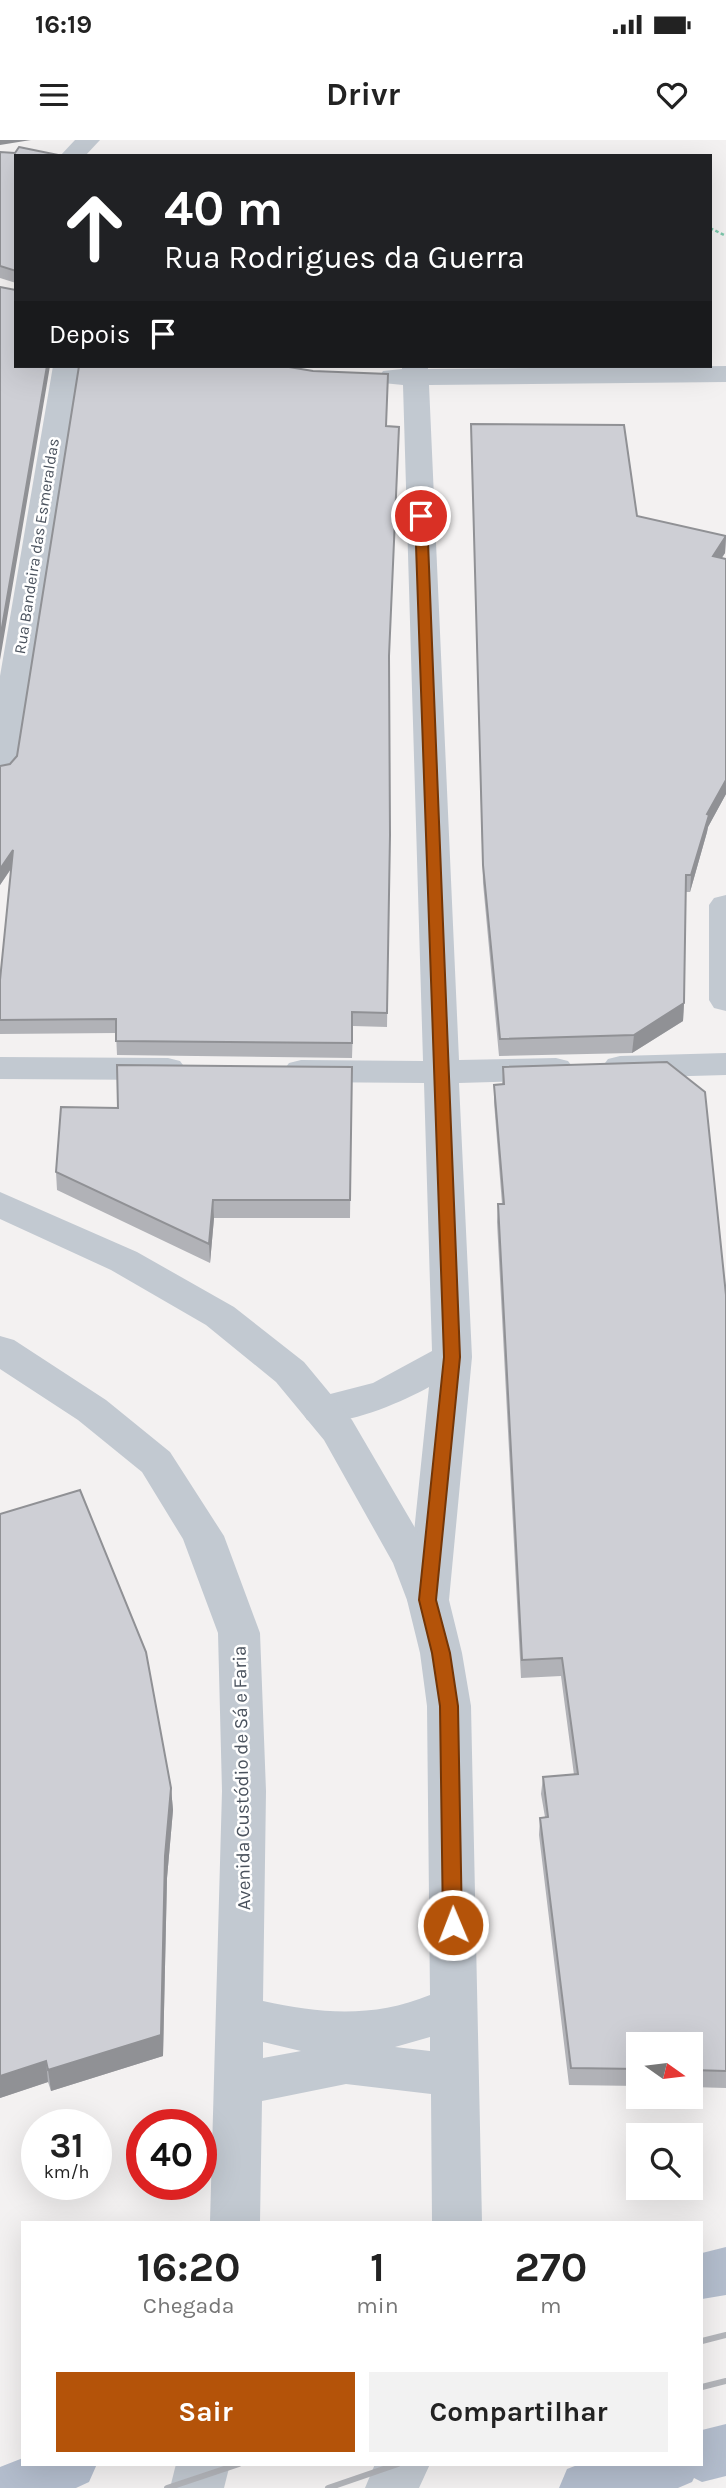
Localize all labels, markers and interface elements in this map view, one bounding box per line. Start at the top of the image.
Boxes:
text: 16:19 [35,9,92,40]
icon: menu [35,76,73,114]
text: Drivr [326,76,400,113]
icon: heart [653,76,691,114]
text: 40 m [164,180,283,237]
icon: ahead [49,182,140,273]
text: Rua Rodrigues da Guerra [164,239,525,276]
icon: arrive [144,315,182,353]
text: Depois [49,319,130,350]
street label: Rua Bandeira das Esmeraldas [10,437,63,655]
pin [391,486,451,546]
icon: arrive [402,497,440,535]
street label: Avenida Custódio de Sá e Faria [229,1645,255,1911]
position arrow [416,1888,490,1962]
north arrow [626,2032,704,2109]
map controls [626,2032,703,2200]
speed limit sign: 40 [126,2109,217,2200]
button: search [626,2123,703,2200]
text: 31 [49,2125,84,2166]
text: km/h [44,2161,89,2183]
text: 16:20 [137,2242,241,2292]
text: 1 [370,2242,385,2292]
text: 270 [514,2242,587,2292]
text: Chegada [143,2292,235,2319]
text: min [356,2292,399,2319]
text: m [540,2292,562,2319]
button: Sair [56,2372,355,2452]
button: Compartilhar [369,2372,668,2452]

